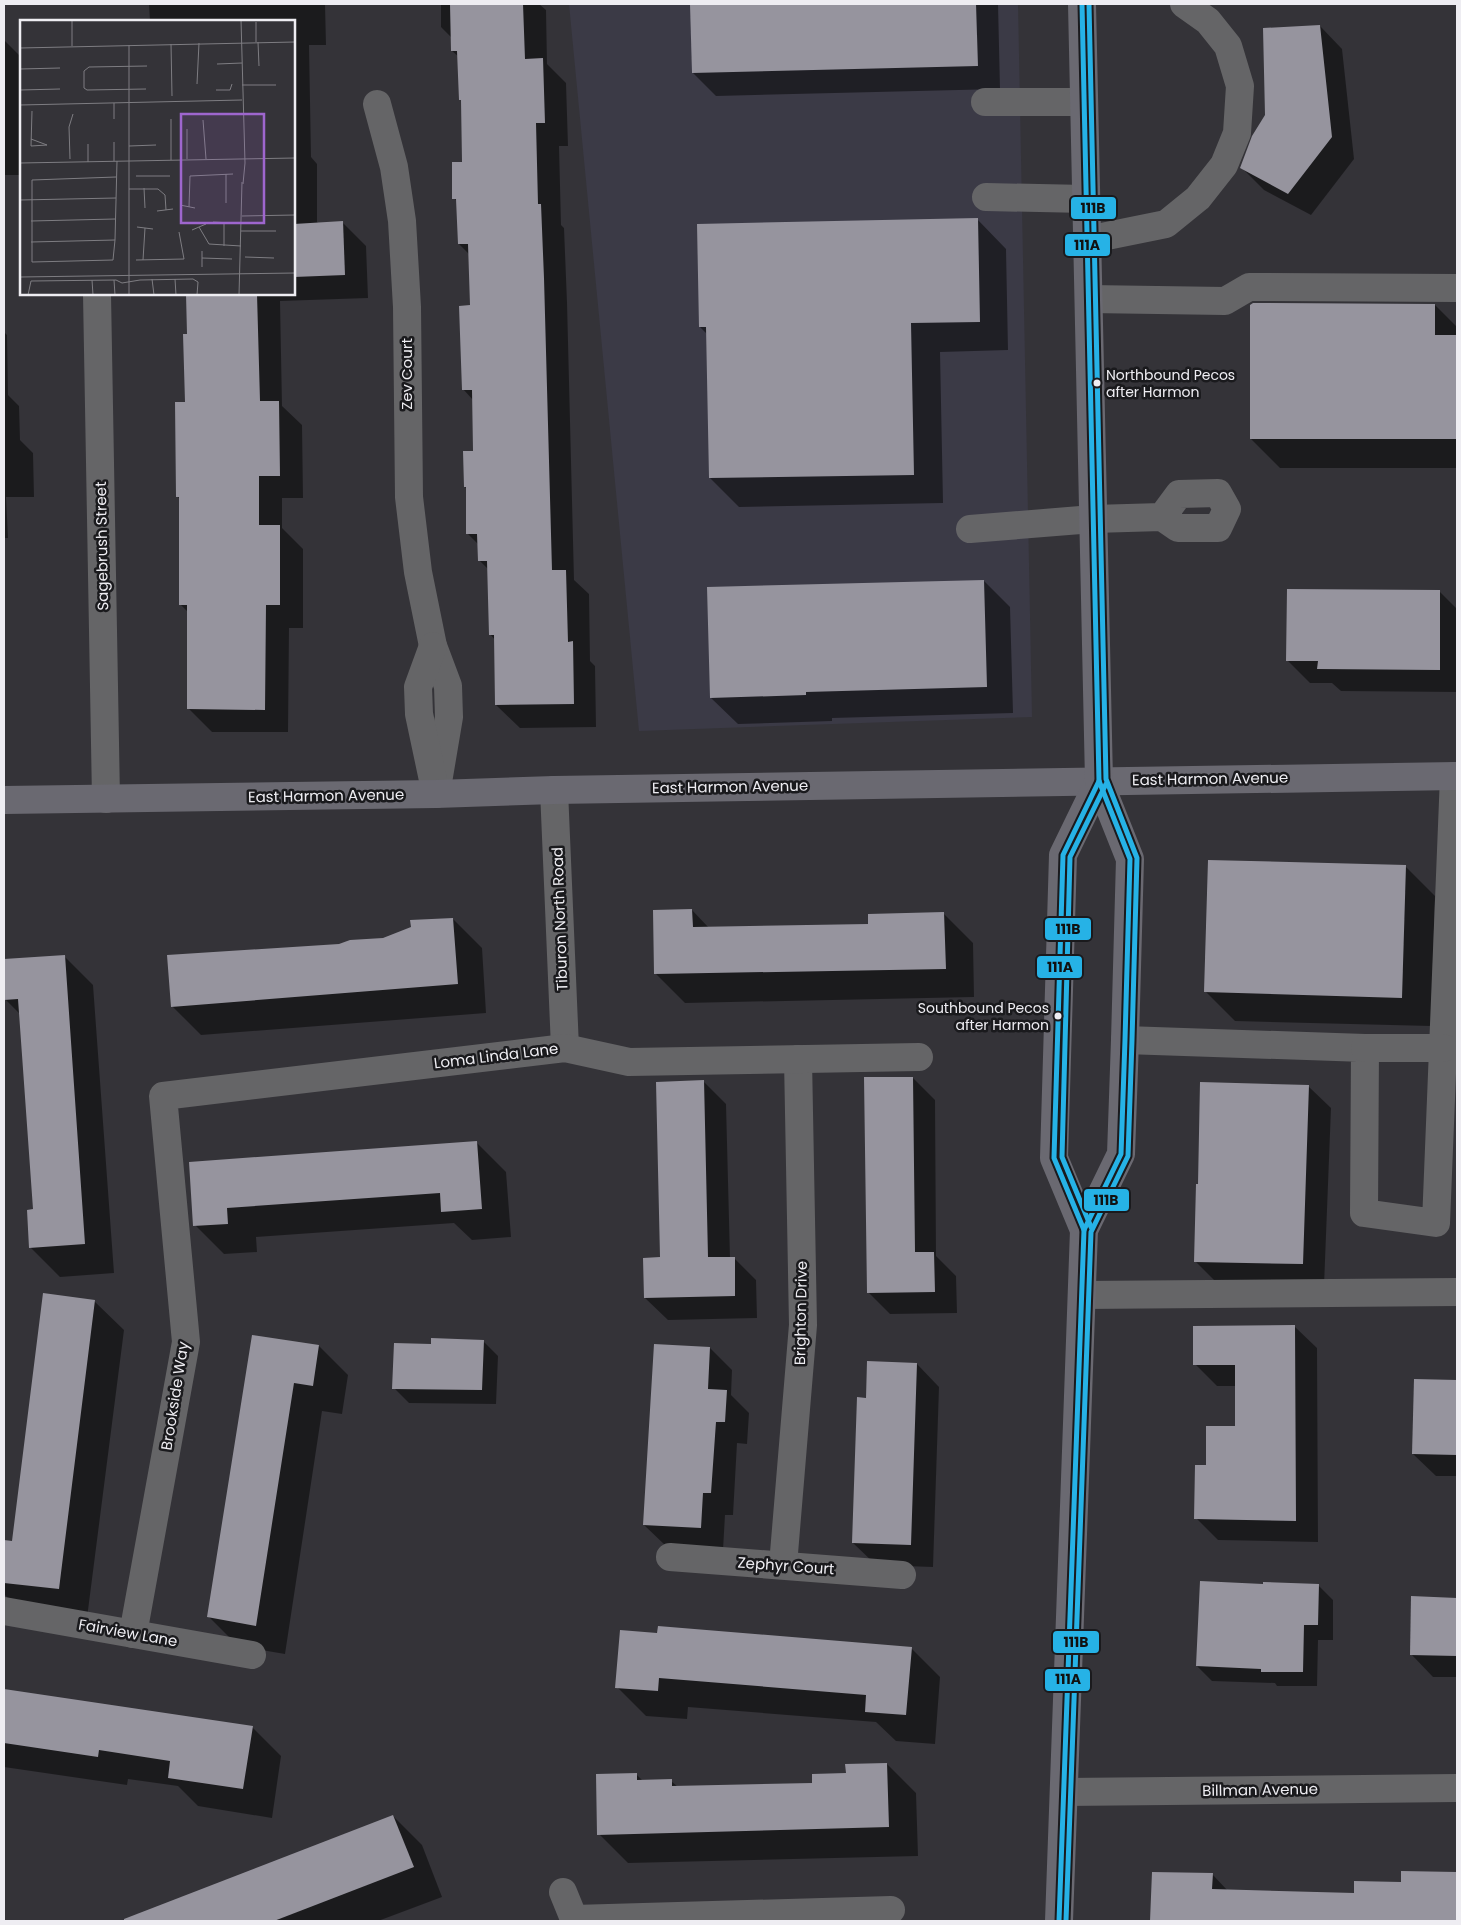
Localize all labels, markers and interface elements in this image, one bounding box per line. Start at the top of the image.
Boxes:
inset map [20,20,295,295]
line badge: 111B [1070,196,1117,220]
text: 111B [1080,198,1106,218]
line badge: 111A [1064,233,1111,257]
text: 111A [1074,235,1101,255]
street label: Zev Court [396,338,417,410]
place label: Northbound Pecos after Harmon [1106,365,1235,402]
marker: Northbound Pecos after Harmon [1092,378,1102,388]
street label: Sagebrush Street [90,481,113,611]
street label: East Harmon Avenue [1132,767,1288,790]
street label: East Harmon Avenue [652,775,808,798]
street label: East Harmon Avenue [248,784,404,807]
street label: Tiburon North Road [546,847,573,991]
line badge: 111B [1044,917,1092,941]
text: 111B [1055,919,1081,939]
line badge: 111A [1036,955,1083,979]
text: 111A [1047,957,1074,977]
place label: Southbound Pecos after Harmon [918,998,1049,1035]
marker: Southbound Pecos after Harmon [1053,1011,1063,1021]
street label: Loma Linda Lane [432,1037,559,1074]
line badge: 111B [1083,1188,1130,1212]
text: 111B [1093,1190,1119,1210]
street label: Brighton Drive [789,1261,812,1365]
street label: Brookside Way [156,1339,194,1452]
street label: Zephyr Court [737,1552,835,1579]
street label: Fairview Lane [77,1613,179,1652]
line badge: 111B [1052,1630,1100,1654]
text: 111B [1063,1632,1089,1652]
line badge: 111A [1044,1668,1091,1692]
text: 111A [1055,1669,1082,1689]
street label: Billman Avenue [1202,1778,1318,1801]

